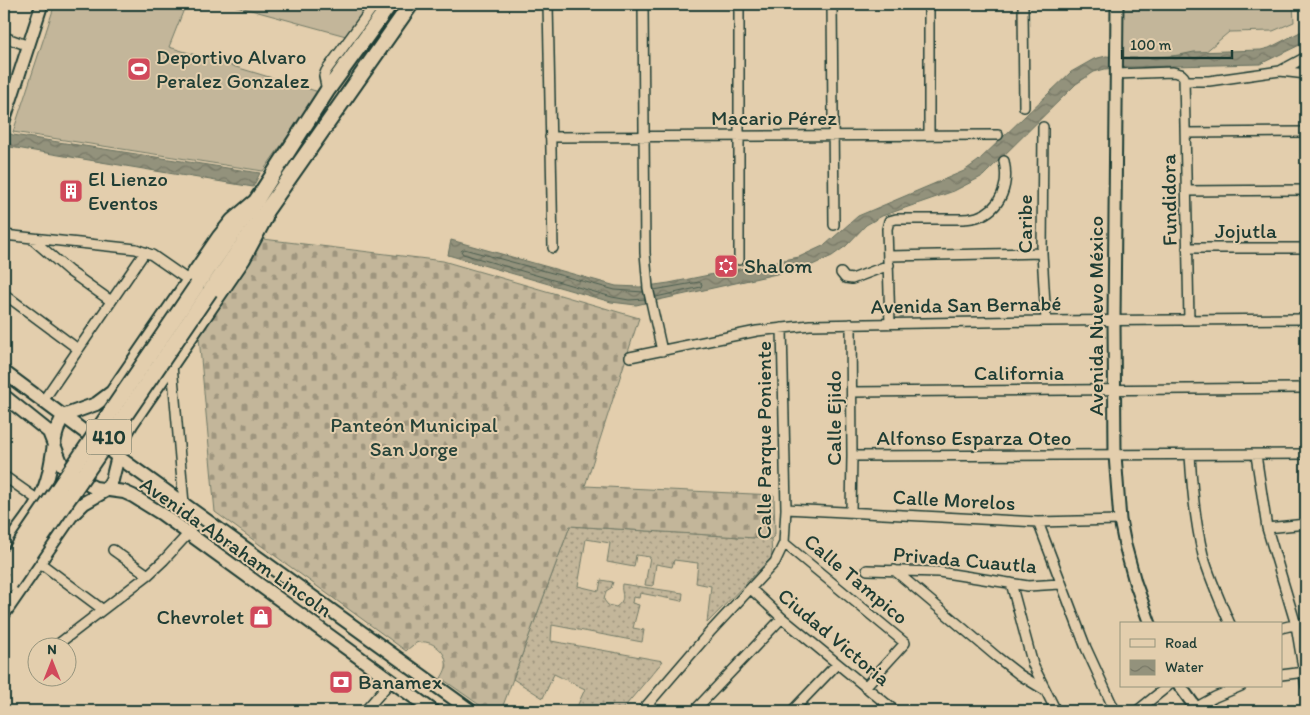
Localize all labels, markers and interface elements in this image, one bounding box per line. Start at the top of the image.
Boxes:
scale bar [1122,28,1232,60]
text: 100 m [1130,36,1172,54]
place label: Deportivo Alvaro Peralez Gonzalez [156,44,310,93]
sports icon: Deportivo Alvaro Peralez Gonzalez [126,56,152,82]
street label: Macario Pérez [711,105,837,130]
street label: Fundidora [1155,154,1182,246]
place label: El Lienzo Eventos [88,166,168,215]
building icon: El Lienzo Eventos [58,178,84,204]
street label: Caribe [1012,194,1037,254]
street label: Avenida Nuevo México [1083,216,1108,416]
street label: Jojutla [1215,218,1277,243]
synagogue icon: Shalom [713,253,739,279]
place label: Shalom [744,253,813,278]
street label: Avenida San Bernabé [870,290,1062,319]
street label: Calle Parque Poniente [751,341,776,539]
street label: California [974,360,1064,385]
street label: Calle Ejido [821,370,846,466]
park label: Panteón Municipal San Jorge [330,412,498,461]
road number: 410 [86,420,132,454]
street label: Alfonso Esparza Oteo [877,425,1071,450]
street label: Avenida Abraham Lincoln [136,471,337,622]
street label: Calle Morelos [892,484,1016,515]
street label: Calle Tampico [799,528,913,629]
street label: Privada Cuautla [892,541,1038,578]
street label: Ciudad Victoria [773,582,896,691]
place label: Chevrolet [157,604,244,629]
shop icon: Chevrolet [248,604,274,630]
legend [1120,622,1282,688]
text: Road [1165,634,1198,652]
north arrow [28,638,78,688]
text: N [47,641,57,658]
text: Water [1165,658,1204,676]
bank icon: Banamex [328,669,354,695]
place label: Banamex [358,669,443,694]

